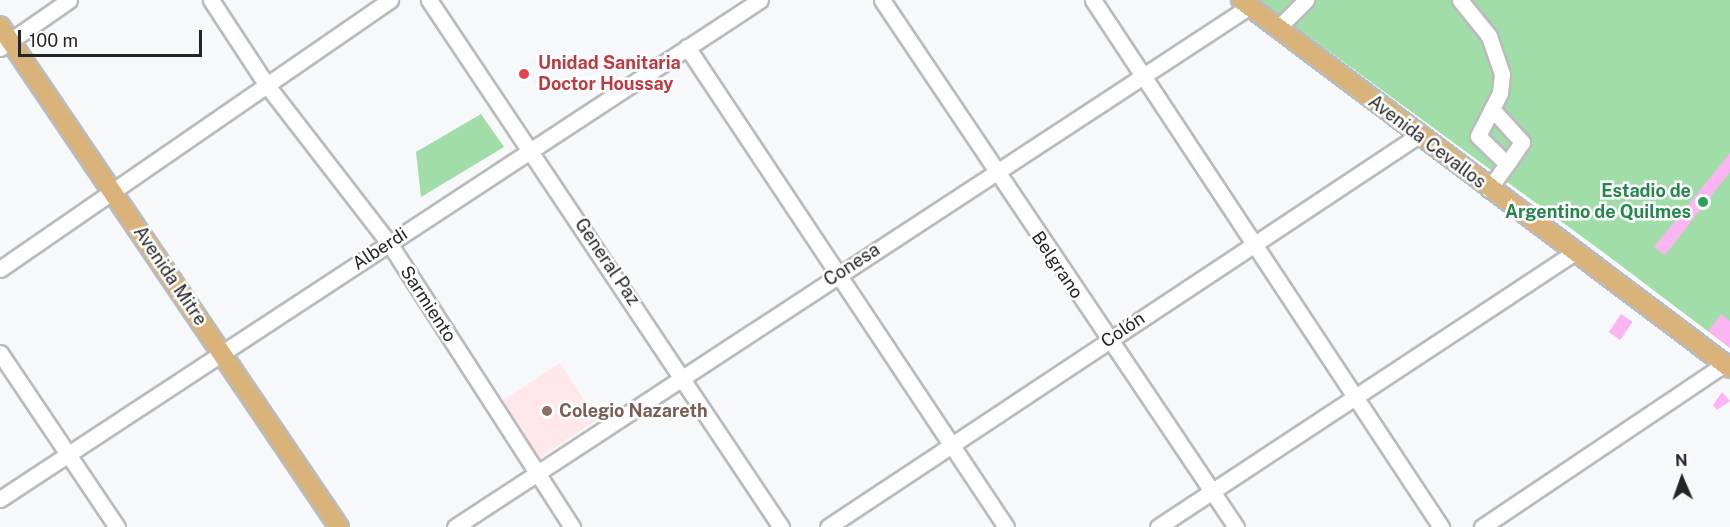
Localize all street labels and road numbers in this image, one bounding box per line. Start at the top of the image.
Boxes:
street label: Avenida Cevallos [1364,91,1490,193]
street label: General Paz [570,214,644,310]
street label: Avenida Mitre [129,222,211,330]
street label: Alberdi [348,223,412,275]
street label: Belgrano [1027,227,1087,303]
street label: Conesa [820,239,884,291]
street label: Sarmiento [395,262,461,346]
street label: Colón [1097,308,1149,352]

